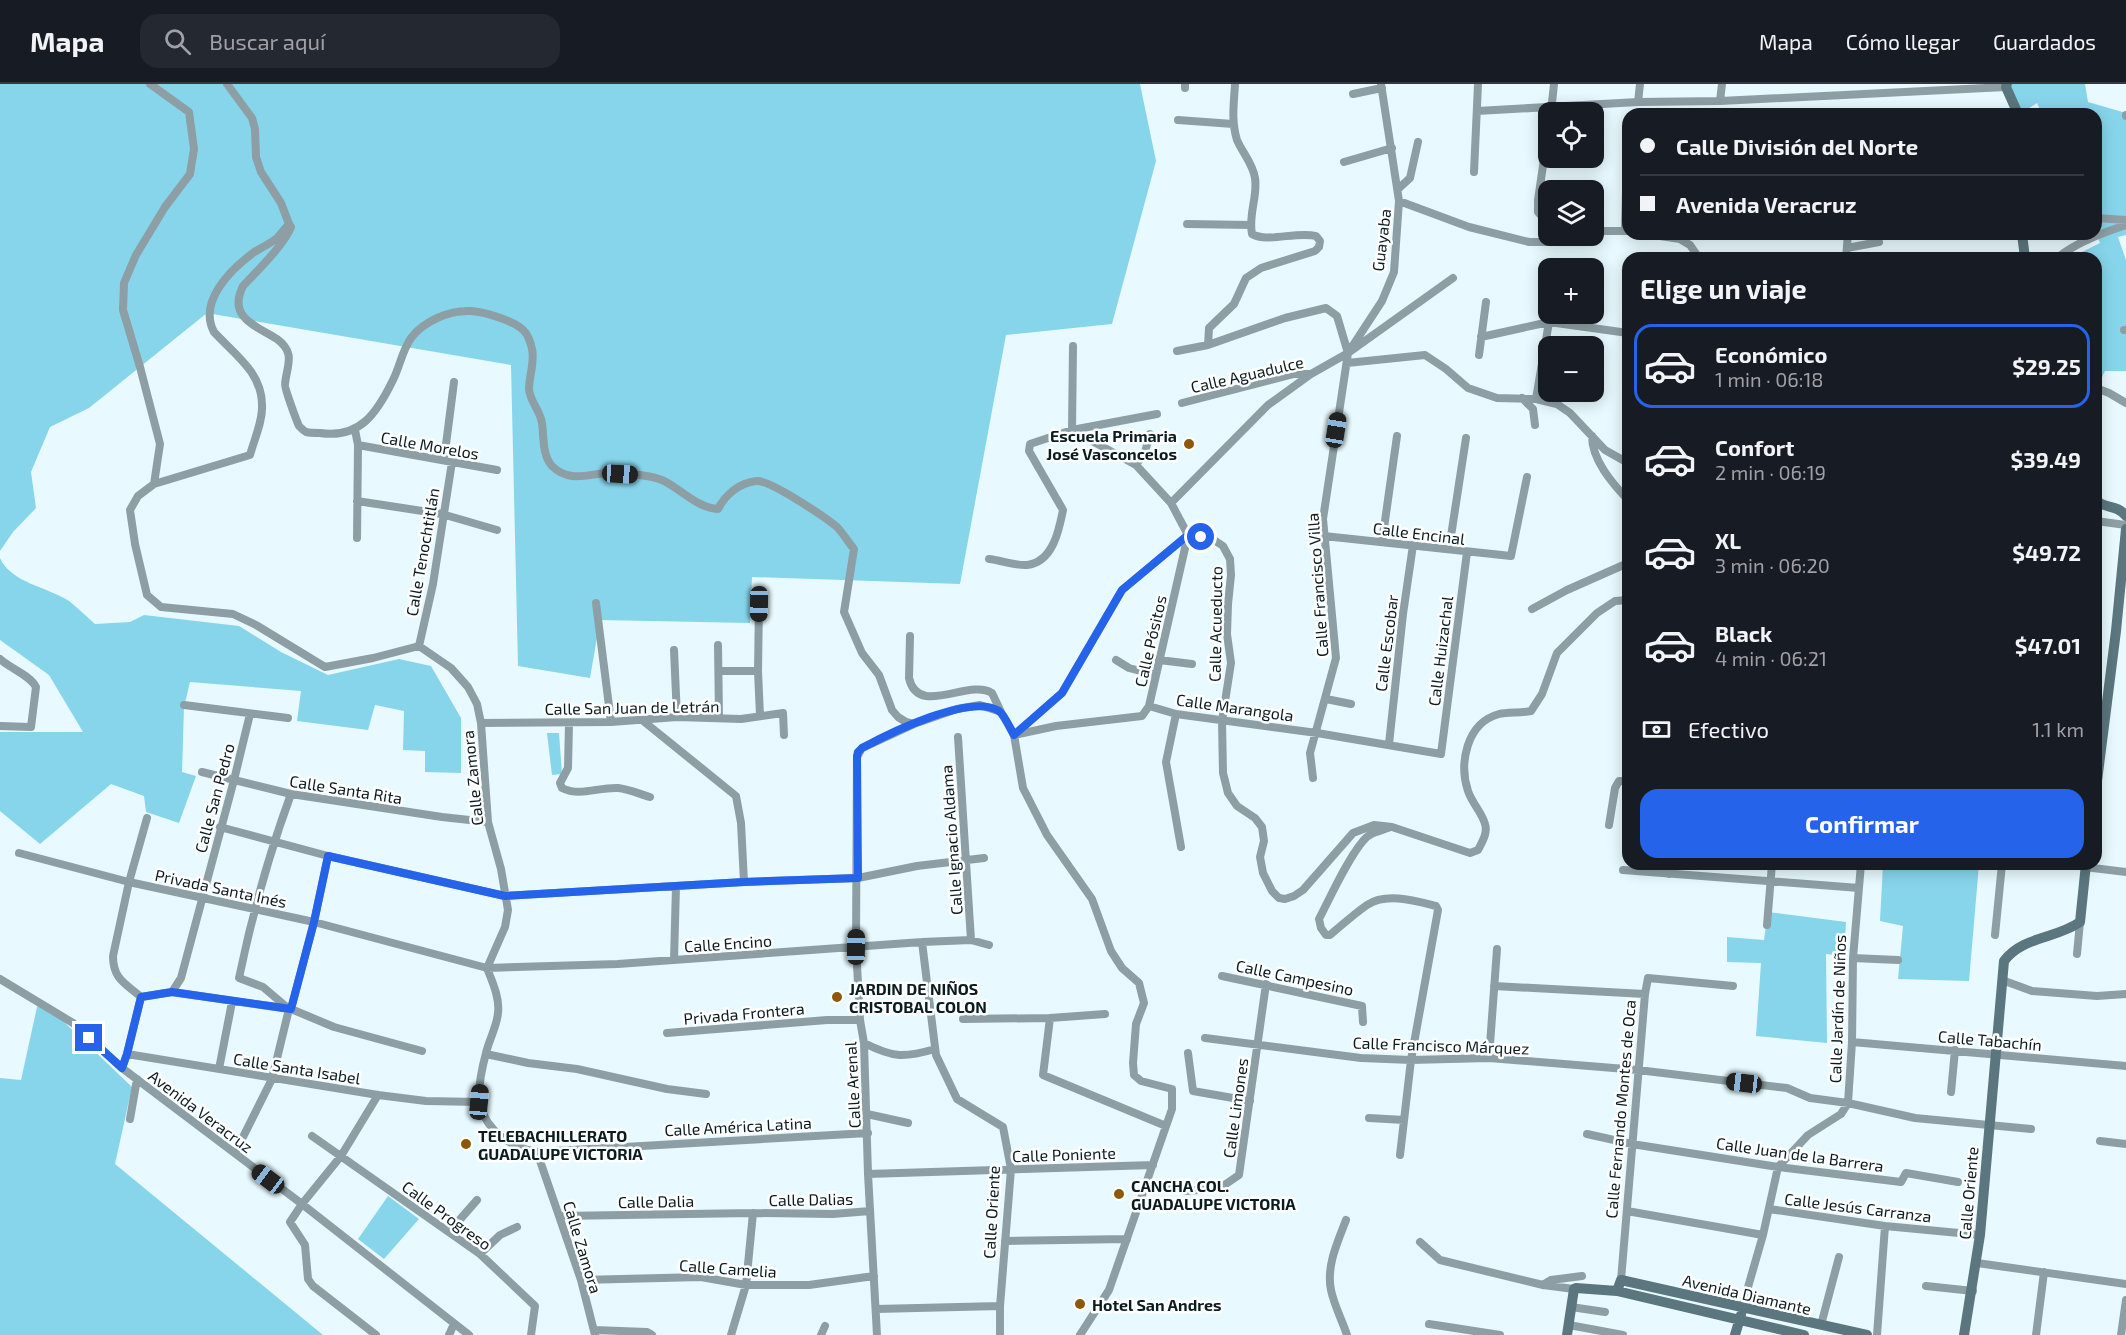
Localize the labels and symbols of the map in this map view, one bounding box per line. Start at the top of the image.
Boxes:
street label: Guayaba [1368,208,1394,272]
street label: Calle Aguadulce [1189,352,1305,396]
car [1324,411,1348,449]
place label: Escuela Primaria José Vasconcelos [1046,426,1177,463]
street label: Calle Morelos [379,427,481,463]
marker: Escuela Primaria José Vasconcelos [1182,437,1196,451]
car [602,464,638,484]
street label: Calle Tenochtitlán [401,486,443,618]
street label: Calle Francisco Villa [1302,512,1332,658]
street label: Calle Encinal [1372,518,1466,548]
route start [1187,523,1214,550]
street label: Calle Acueducto [1204,566,1226,682]
car [750,586,768,622]
street label: Calle Pósitos [1130,593,1170,689]
street label: Calle Escobar [1371,593,1401,693]
street label: Calle Huizachal [1424,595,1456,707]
street label: Calle Marangola [1175,689,1295,725]
street label: Calle San Juan de Letrán [544,696,720,718]
street label: Calle Zamora [458,729,486,827]
street label: Calle San Pedro [190,741,238,855]
street label: Calle Ignacio Aldama [936,764,966,916]
street label: Calle Santa Rita [288,771,404,807]
street label: Privada Santa Inés [153,865,289,911]
car [847,929,865,965]
street label: Calle Encino [683,930,773,956]
street label: Calle Jardín de Niños [1825,934,1849,1084]
street label: Calle Campesino [1234,955,1356,999]
place label: JARDIN DE NIÑOS CRISTOBAL COLON [849,979,987,1016]
marker: JARDIN DE NIÑOS CRISTOBAL COLON [830,990,844,1004]
street label: Privada Frontera [683,998,805,1028]
street label: Calle Fernando Montes de Oca [1601,999,1639,1219]
route end [75,1024,102,1051]
street label: Calle Tabachín [1937,1026,2043,1054]
street label: Calle Francisco Márquez [1352,1032,1530,1058]
street label: Calle Arenal [840,1041,864,1129]
street label: Calle Santa Isabel [232,1049,362,1087]
street label: Calle Limones [1219,1057,1251,1159]
street label: Avenida Veracruz [145,1066,257,1156]
car [1725,1072,1763,1094]
car [468,1083,490,1121]
street label: Calle América Latina [664,1113,812,1139]
place label: TELEBACHILLERATO GUADALUPE VICTORIA [478,1126,643,1163]
street label: Calle Juan de la Barrera [1715,1133,1885,1175]
marker: TELEBACHILLERATO GUADALUPE VICTORIA [459,1137,473,1151]
street label: Calle Poniente [1012,1143,1116,1165]
street label: Calle Oriente [1954,1146,1982,1240]
car [248,1161,288,1197]
street label: Calle Oriente [979,1165,1003,1259]
street label: Calle Progreso [399,1176,495,1254]
place label: CANCHA COL. GUADALUPE VICTORIA [1131,1176,1296,1213]
marker: CANCHA COL. GUADALUPE VICTORIA [1112,1187,1126,1201]
street label: Calle Dalias [769,1189,853,1209]
street label: Calle Jesús Carranza [1783,1189,1933,1225]
street label: Calle Dalia [618,1191,694,1211]
street label: Calle Zamora [560,1198,606,1296]
street label: Calle Camelia [679,1255,777,1281]
street label: Avenida Diamante [1681,1270,1813,1318]
place label: Hotel San Andres [1092,1295,1221,1314]
marker: Hotel San Andres [1073,1297,1087,1311]

